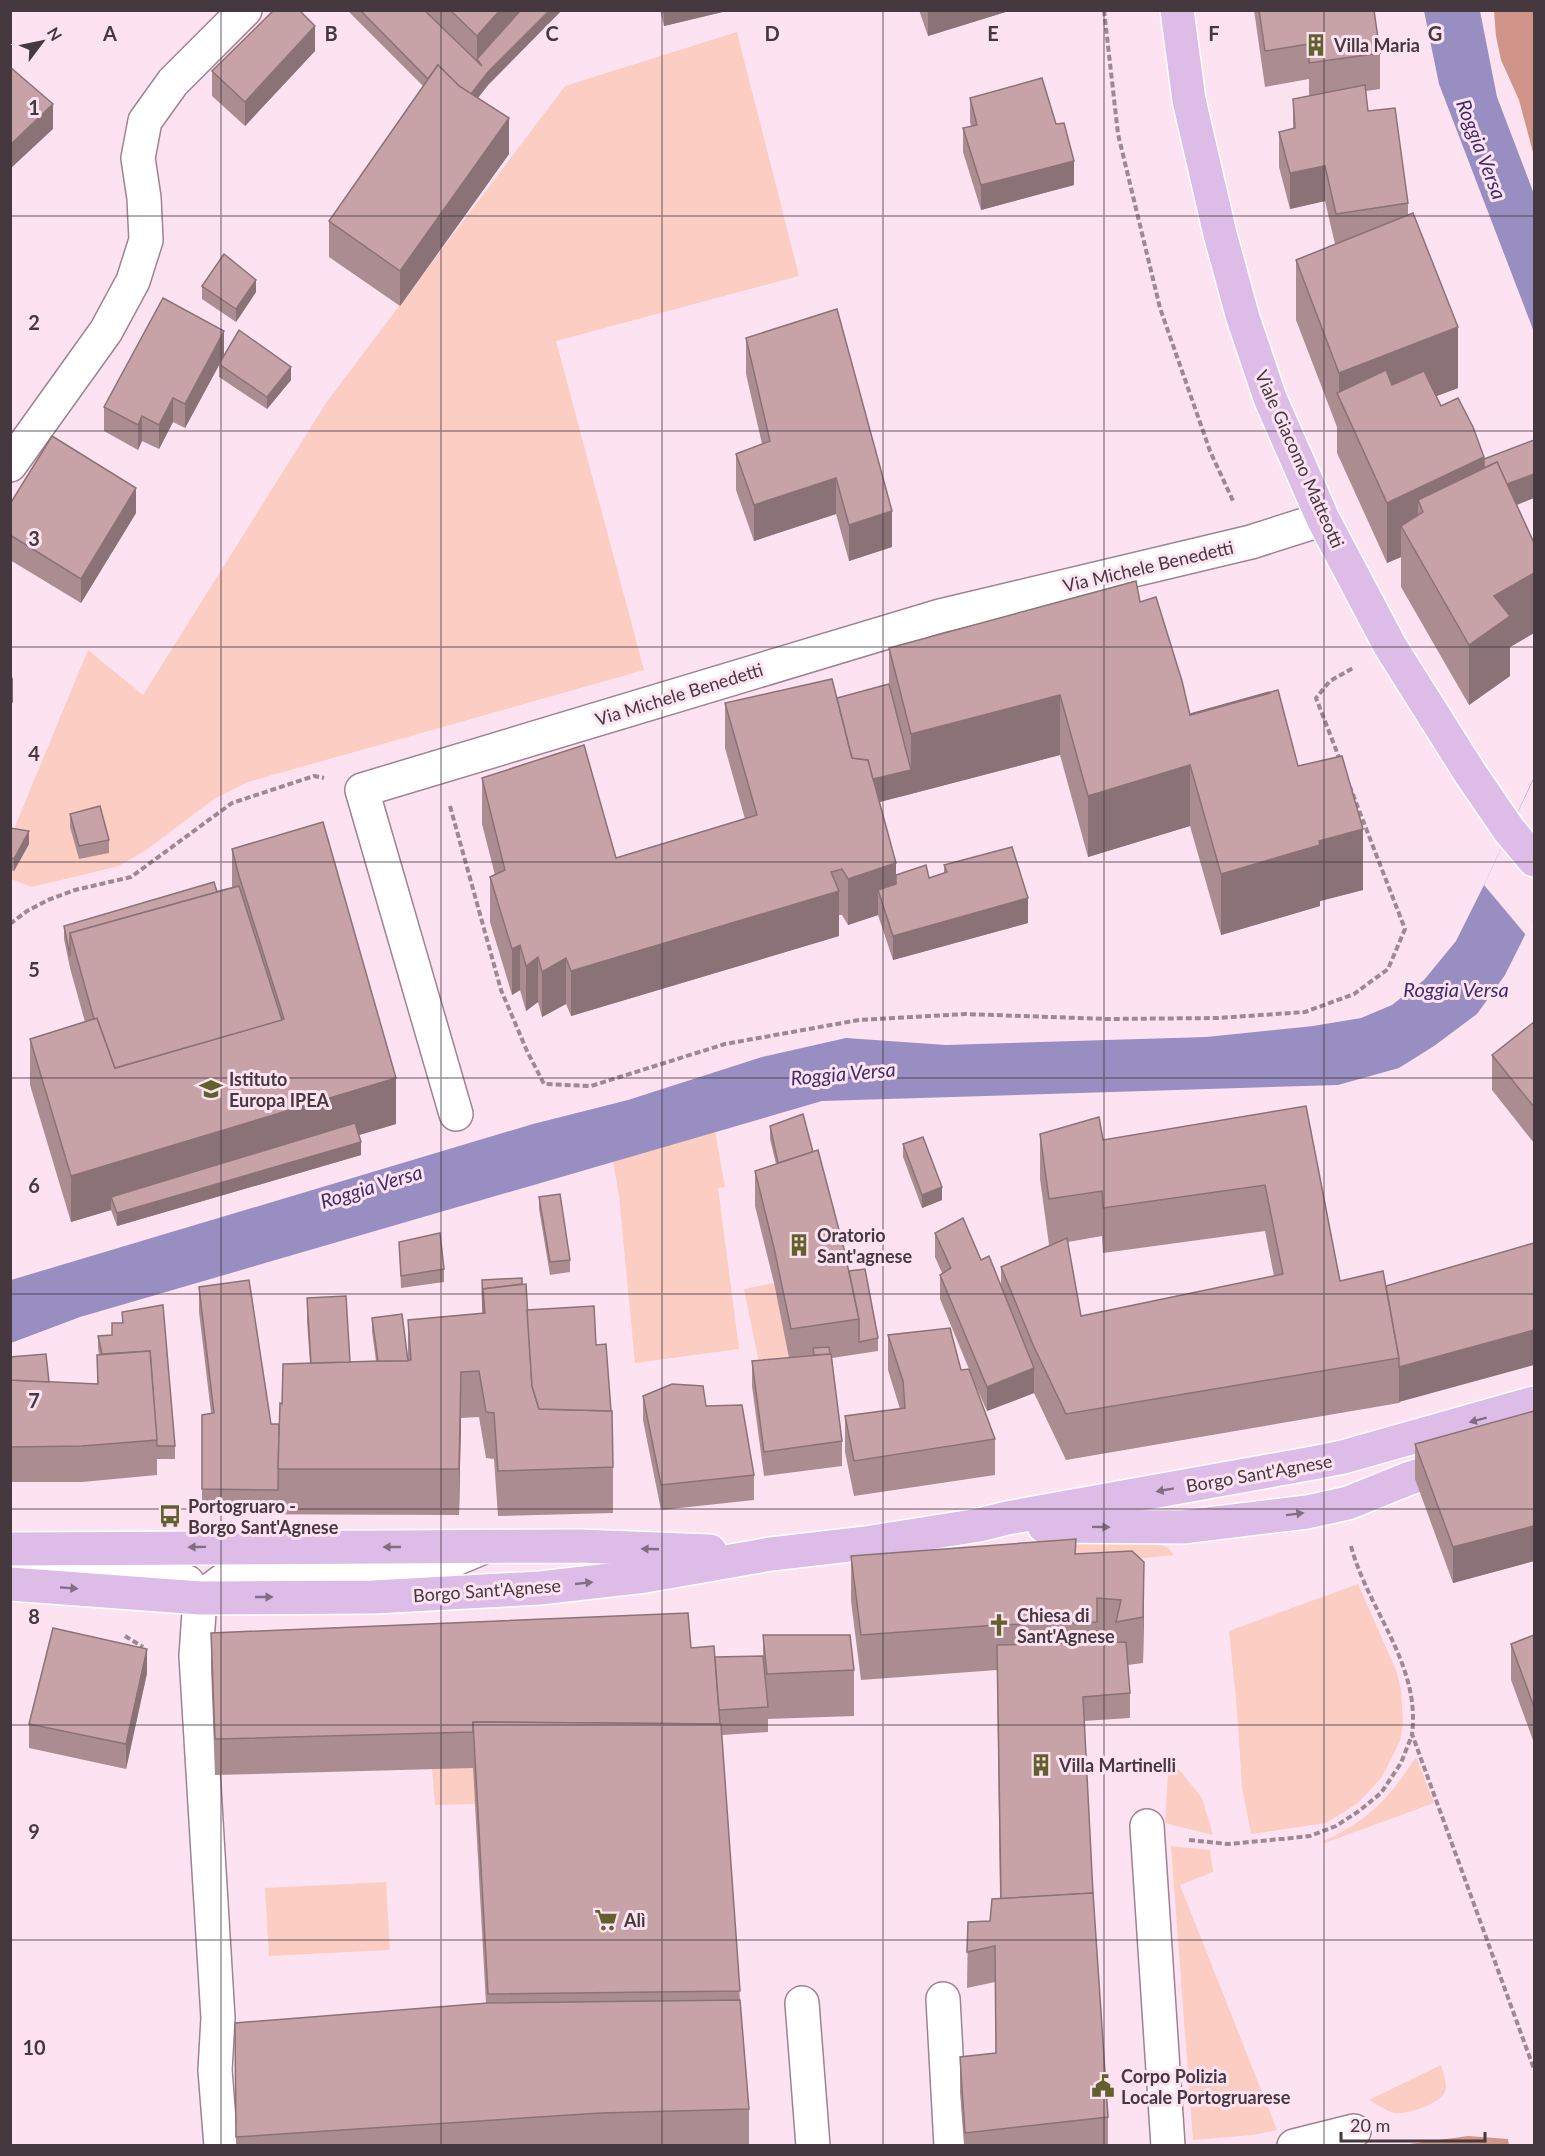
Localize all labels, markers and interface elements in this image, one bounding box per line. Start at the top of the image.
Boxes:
north arrow [12,12,72,72]
text: A [102,21,117,45]
text: B [324,21,338,45]
text: C [545,21,559,45]
text: D [764,21,780,45]
text: E [987,21,999,45]
text: F [1208,21,1220,45]
text: G [1428,21,1442,45]
text: N [44,24,66,44]
building icon: Villa Maria [1303,32,1329,58]
place label: Villa Maria [1333,34,1420,56]
text: 1 [28,95,40,119]
water label: Roggia Versa [1452,96,1512,202]
text: 2 [28,310,40,334]
street label: Viale Giacomo Matteotti [1251,367,1349,551]
text: 3 [28,526,40,550]
street label: Via Michele Benedetti [1061,536,1235,596]
street label: Via Michele Benedetti [592,658,766,730]
text: 4 [28,741,40,765]
text: 5 [28,957,40,981]
water label: Roggia Versa [1403,977,1509,1001]
water label: Roggia Versa [789,1056,897,1090]
place label: Istituto Europa IPEA [229,1068,330,1111]
school or university icon: Istituto Europa IPEA [198,1076,224,1102]
water label: Roggia Versa [317,1159,425,1213]
text: 6 [28,1173,40,1197]
place label: Oratorio Sant'agnese [817,1224,912,1267]
building icon: Oratorio Sant'agnese [786,1232,812,1258]
text: 7 [28,1388,40,1412]
one-way arrow [1469,1415,1487,1425]
street label: Borgo Sant'Agnese [1184,1449,1334,1497]
one-way arrow [1156,1485,1175,1494]
place label: Portogruaro - Borgo Sant'Agnese [188,1495,339,1538]
bus stop icon: Portogruaro - Borgo Sant'Agnese [157,1503,183,1529]
one-way arrow [1286,1509,1305,1518]
one-way arrow [1091,1522,1110,1531]
one-way arrow [188,1542,207,1552]
one-way arrow [383,1542,402,1552]
one-way arrow [641,1544,660,1554]
street label: Borgo Sant'Agnese [412,1574,562,1606]
one-way arrow [575,1578,594,1588]
one-way arrow [59,1584,78,1593]
one-way arrow [254,1592,273,1602]
text: 8 [28,1604,40,1628]
place label: Chiesa di Sant'Agnese [1017,1604,1115,1647]
church icon: Chiesa di Sant'Agnese [986,1612,1012,1638]
building icon: Villa Martinelli [1028,1752,1054,1778]
place label: Villa Martinelli [1058,1754,1176,1776]
text: 9 [28,1819,40,1843]
supermarket icon: Alì [593,1907,619,1933]
place label: Alì [623,1909,646,1931]
text: 10 [22,2035,46,2059]
place label: Corpo Polizia Locale Portogruarese [1121,2065,1291,2108]
public building icon: Corpo Polizia Locale Portogruarese [1090,2073,1116,2099]
scale bar [1341,2105,1485,2143]
text: 20 m [1350,2114,1390,2136]

